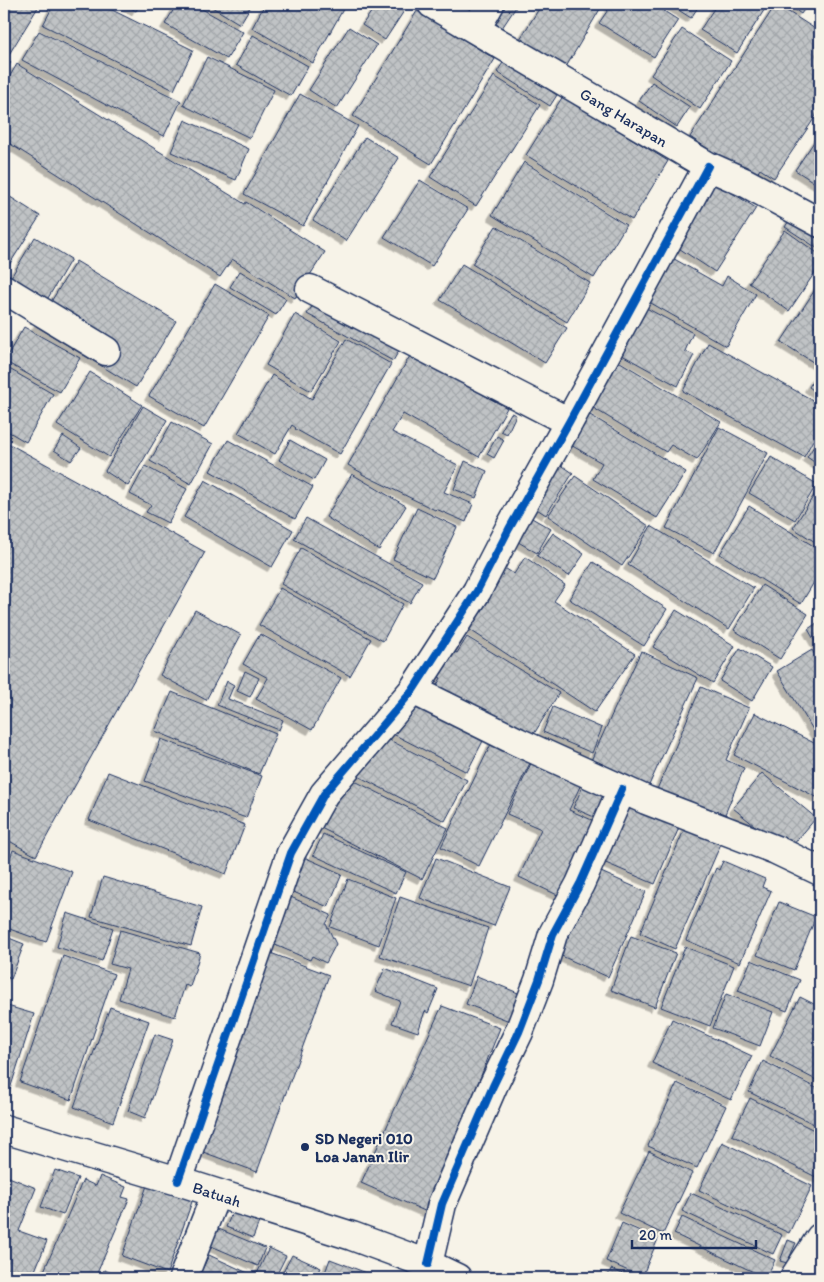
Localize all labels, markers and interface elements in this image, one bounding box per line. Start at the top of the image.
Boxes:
street label: Gang Harapan [576,84,671,151]
place label: SD Negeri 010 Loa Janan Ilir [315,1129,413,1166]
marker: SD Negeri 010 Loa Janan Ilir [299,1141,311,1153]
street label: Batuah [190,1178,243,1211]
scale bar [632,1217,755,1249]
text: 20 m [639,1226,673,1244]

